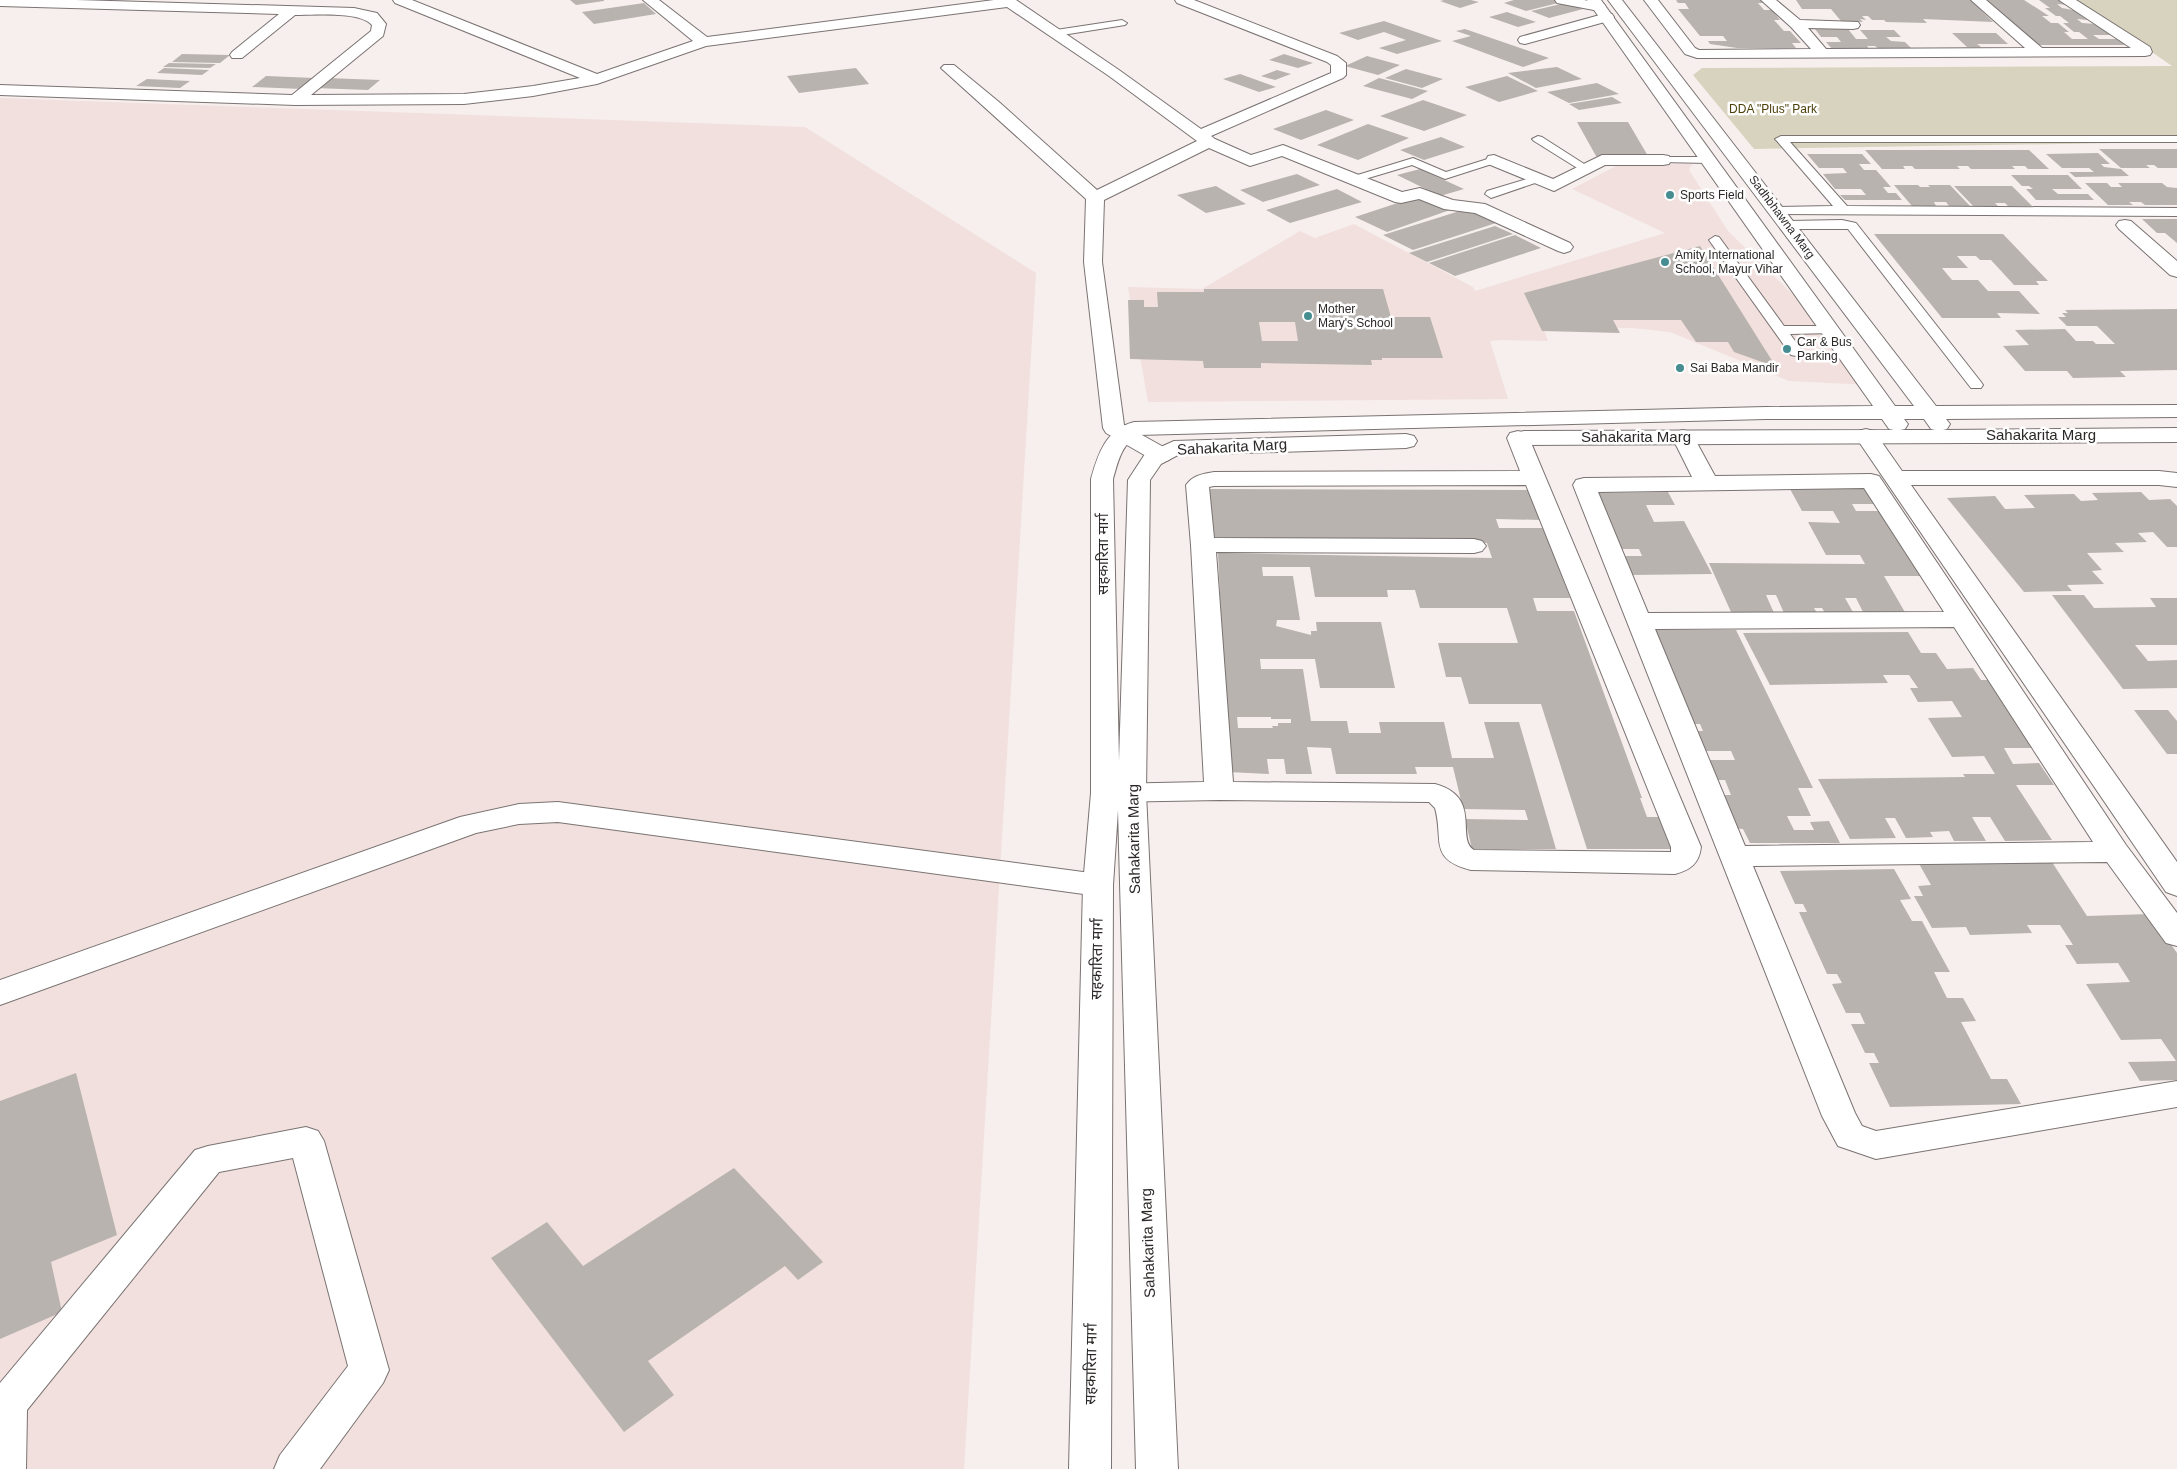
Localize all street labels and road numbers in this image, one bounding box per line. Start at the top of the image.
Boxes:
street label: Sadhbhawna Marg [1746,173,1818,261]
street label: Sahakarita Marg [1986,426,2096,443]
street label: Sahakarita Marg [1581,428,1691,445]
street label: Sahakarita Marg [1177,435,1287,458]
street label: सहकारिता मार्ग [1094,512,1111,595]
street label: Sahakarita Marg [1124,784,1143,894]
street label: सहकारिता मार्ग [1087,917,1106,1000]
street label: Sahakarita Marg [1137,1188,1158,1298]
street label: सहकारिता मार्ग [1081,1322,1100,1405]

